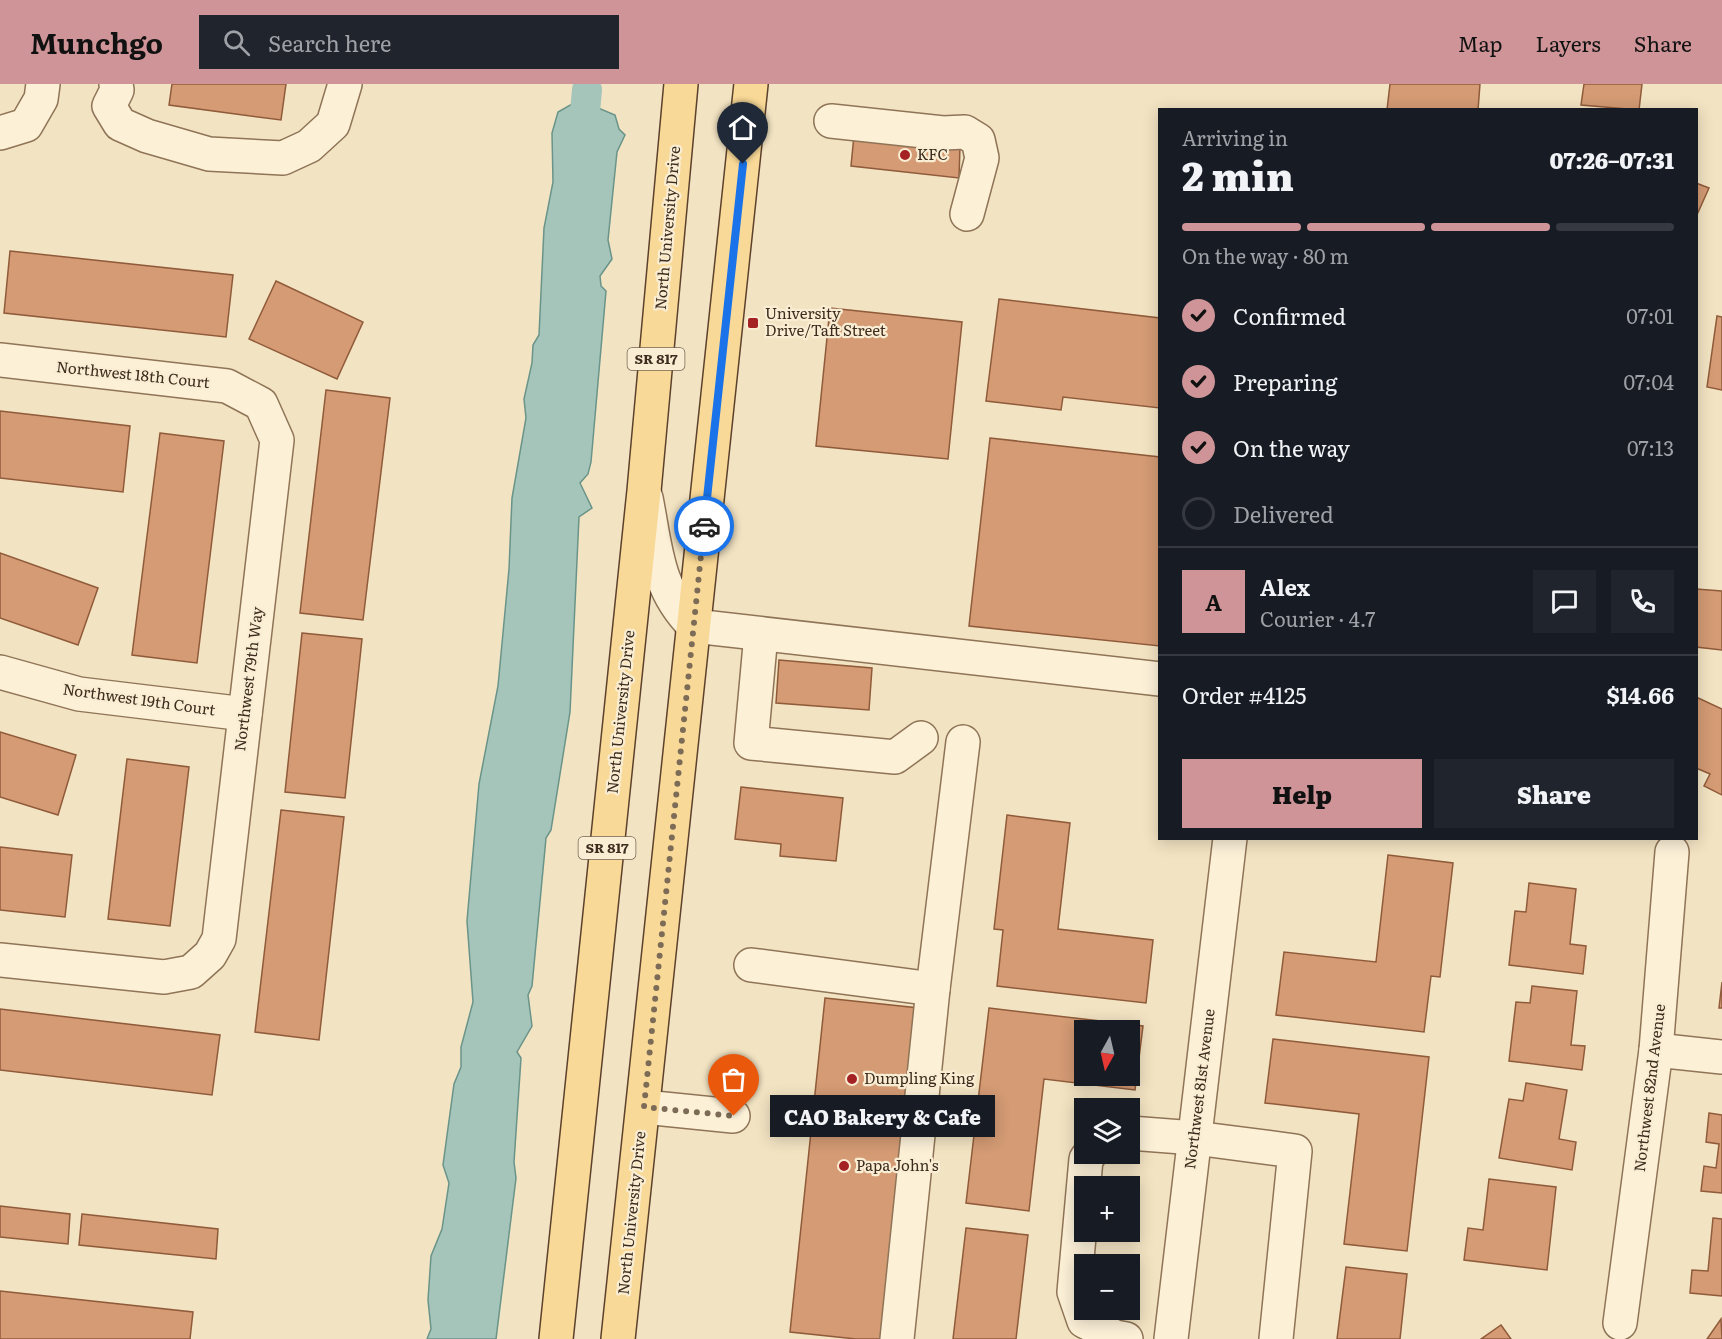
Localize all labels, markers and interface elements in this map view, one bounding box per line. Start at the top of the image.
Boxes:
search box [199,15,619,69]
text: Munchgo [30,21,163,63]
icon: search [220,26,253,59]
text: Search here [268,26,391,59]
text: Map [1458,27,1503,58]
text: Layers [1536,27,1601,58]
text: Share [1634,27,1692,58]
pin [717,102,768,164]
icon: home [726,111,759,144]
text: Arriving in [1182,122,1288,152]
place label: KFC [917,142,948,165]
text: 07:26–07:31 [1550,143,1674,176]
street label: North University Drive [648,145,685,311]
text: 2 min [1182,145,1294,203]
marker: KFC [898,148,912,162]
text: On the way · 80 m [1182,240,1349,270]
icon: check [1182,299,1215,332]
text: Confirmed [1233,299,1346,332]
text: 07:01 [1626,300,1674,330]
place label: University Drive/Taft Street [765,301,886,341]
marker: University Drive/Taft Street [746,316,760,330]
road number: SR 817 [628,348,684,370]
street label: Northwest 18th Court [55,354,211,393]
icon: check [1182,365,1215,398]
text: Preparing [1233,365,1337,398]
text: 07:04 [1623,366,1674,396]
icon: check [1182,431,1215,464]
text: On the way [1233,431,1350,464]
text: 07:13 [1627,432,1674,462]
courier [674,496,734,556]
text: Delivered [1233,497,1334,530]
icon: car [688,510,721,543]
text: Alex [1260,570,1310,603]
button: chat [1533,570,1596,633]
button: phone [1611,570,1674,633]
text: A [1205,585,1222,618]
text: Courier · 4.7 [1260,603,1375,633]
street label: Northwest 79th Way [227,605,268,752]
street label: North University Drive [599,629,640,795]
street label: Northwest 19th Court [62,676,217,721]
text: Order #4125 [1182,678,1306,711]
text: $14.66 [1606,678,1674,711]
button: Help [1182,759,1422,828]
button: Share [1434,759,1674,828]
road number: SR 817 [578,837,636,859]
street label: Northwest 82nd Avenue [1627,1002,1670,1173]
street label: Northwest 81st Avenue [1177,1007,1220,1170]
north arrow [1074,1020,1140,1086]
map controls [1074,1020,1140,1320]
pin [708,1054,759,1116]
icon: bag [717,1063,750,1096]
place label: Dumpling King [864,1066,975,1089]
marker: Dumpling King [845,1072,859,1086]
callout: CAO Bakery & Cafe [770,1095,995,1137]
button: layers [1074,1098,1140,1164]
text: CAO Bakery & Cafe [784,1101,981,1131]
street label: North University Drive [610,1130,651,1296]
place label: Papa John's [856,1153,939,1176]
marker: Papa John's [837,1159,851,1173]
button: + [1074,1176,1140,1242]
button: − [1074,1254,1140,1320]

